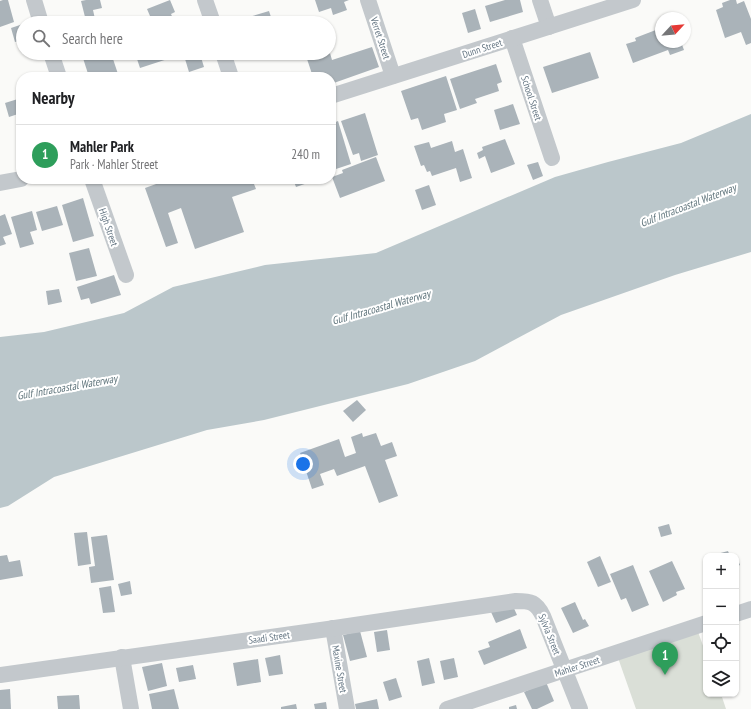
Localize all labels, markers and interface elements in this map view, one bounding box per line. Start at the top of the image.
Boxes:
north arrow [655,12,691,48]
street label: Verret Street [367,15,393,61]
search box [16,16,336,60]
icon: search [30,27,52,49]
text: Search here [62,29,123,48]
street label: Dunn Street [461,36,504,61]
street label: School Street [518,74,545,122]
text: Nearby [32,87,75,109]
text: Mahler Park [70,137,134,156]
text: 1 [42,146,48,163]
text: 240 m [291,146,320,163]
text: Park · Mahler Street [70,156,158,173]
water label: Gulf Intracoastal Waterway [638,180,740,230]
street label: High Street [96,207,121,248]
water label: Gulf Intracoastal Waterway [330,286,433,328]
water label: Gulf Intracoastal Waterway [16,371,120,403]
your location [293,454,313,474]
map controls [703,553,739,697]
button: + [703,553,739,589]
button: − [703,589,739,625]
street label: Sylvia Street [535,612,564,657]
button: locate [703,625,739,661]
street label: Saadi Street [248,628,291,647]
pin: 1 [652,642,678,675]
street label: Maxine Street [329,644,350,694]
street label: Mahler Street [553,653,602,680]
button: layers [703,661,739,697]

